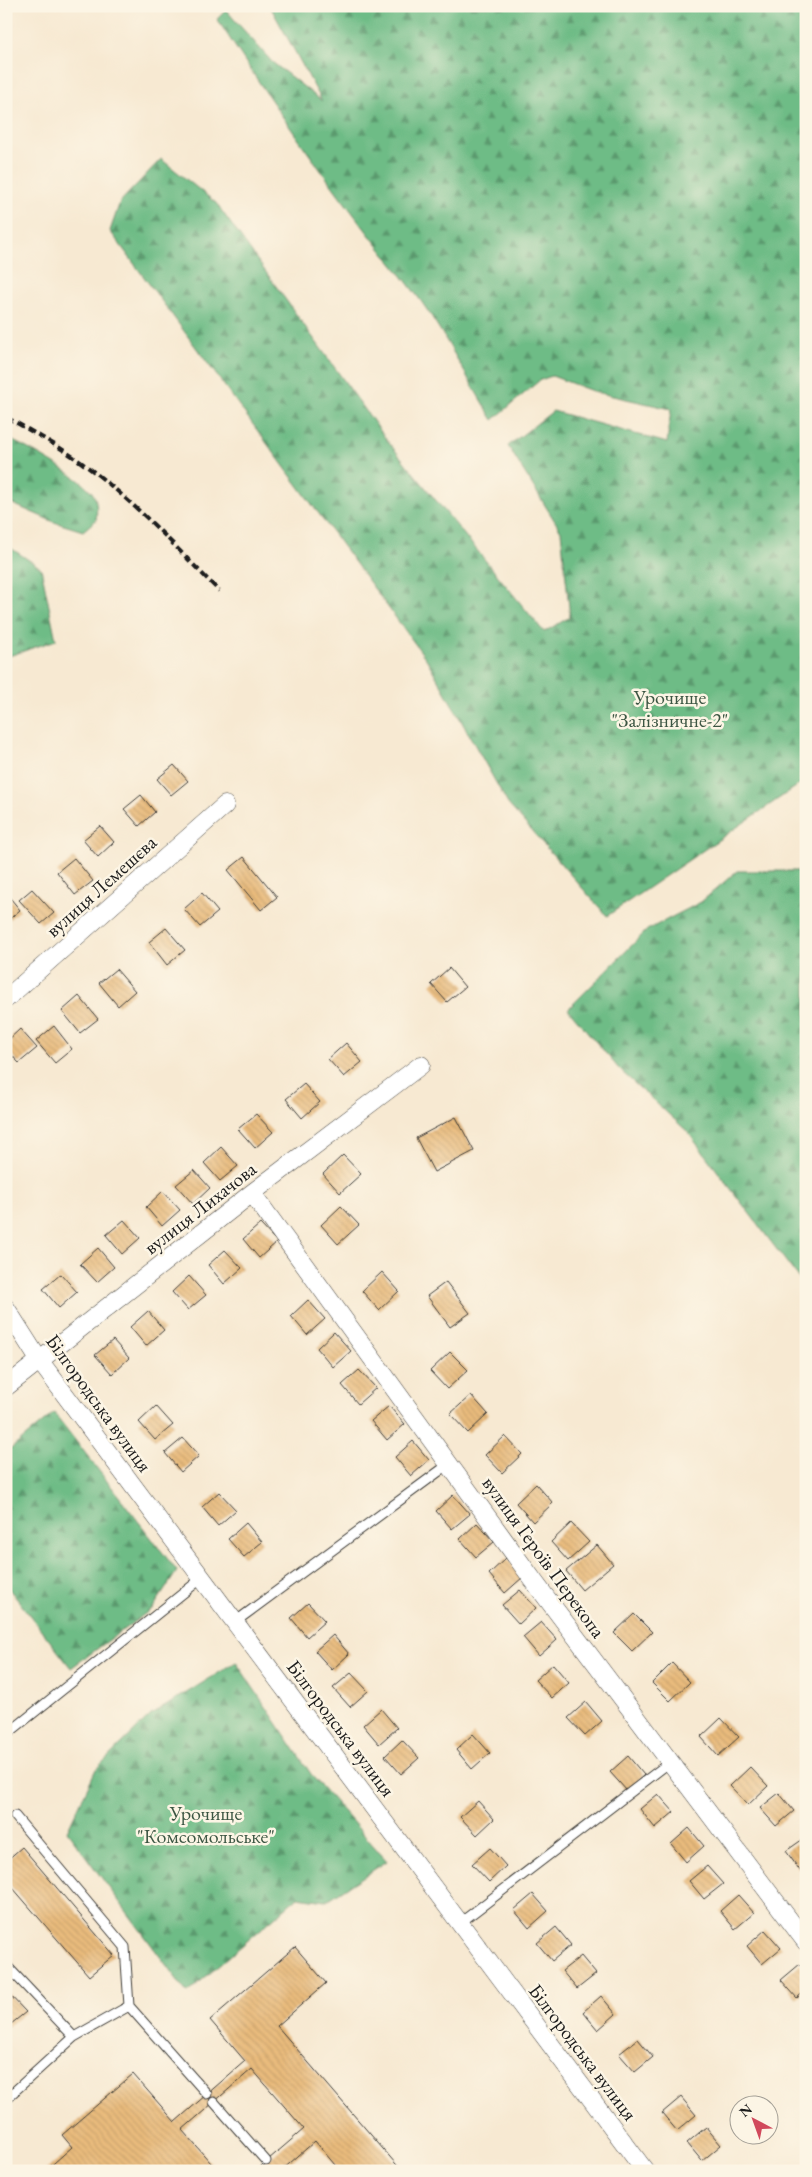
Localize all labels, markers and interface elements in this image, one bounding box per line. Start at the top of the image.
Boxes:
park label: Урочище "Залізничне-2" [612,684,728,733]
street label: вулиця Лемешєва [40,829,162,943]
street label: вулиця Лихачова [138,1156,262,1260]
street label: Білгородська вулиця [40,1329,158,1477]
street label: вулиця Героїв Перекопа [477,1471,611,1643]
street label: Білгородська вулиця [281,1654,401,1802]
park label: Урочище "Комсомольське" [137,1800,275,1849]
street label: Білгородська вулиця [523,1978,643,2126]
north arrow [730,2094,780,2144]
text: N [735,2099,756,2121]

